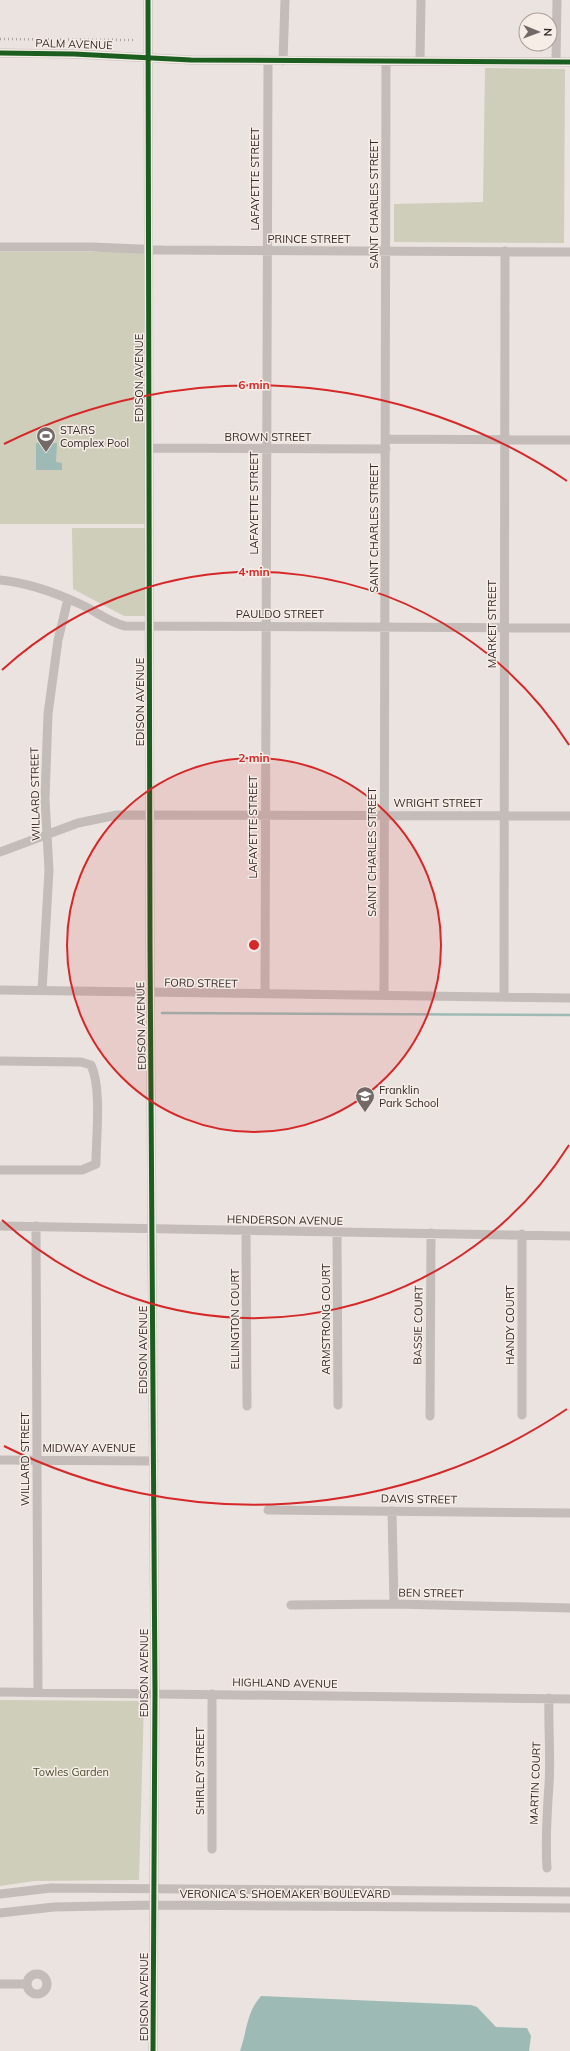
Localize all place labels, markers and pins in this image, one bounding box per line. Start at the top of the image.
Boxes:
place label: STARS Complex Pool [60,423,129,450]
sports icon: STARS Complex Pool [35,425,57,453]
centre of rings [247,938,261,952]
place label: Franklin Park School [379,1083,439,1110]
school or university icon: Franklin Park School [354,1085,376,1113]

